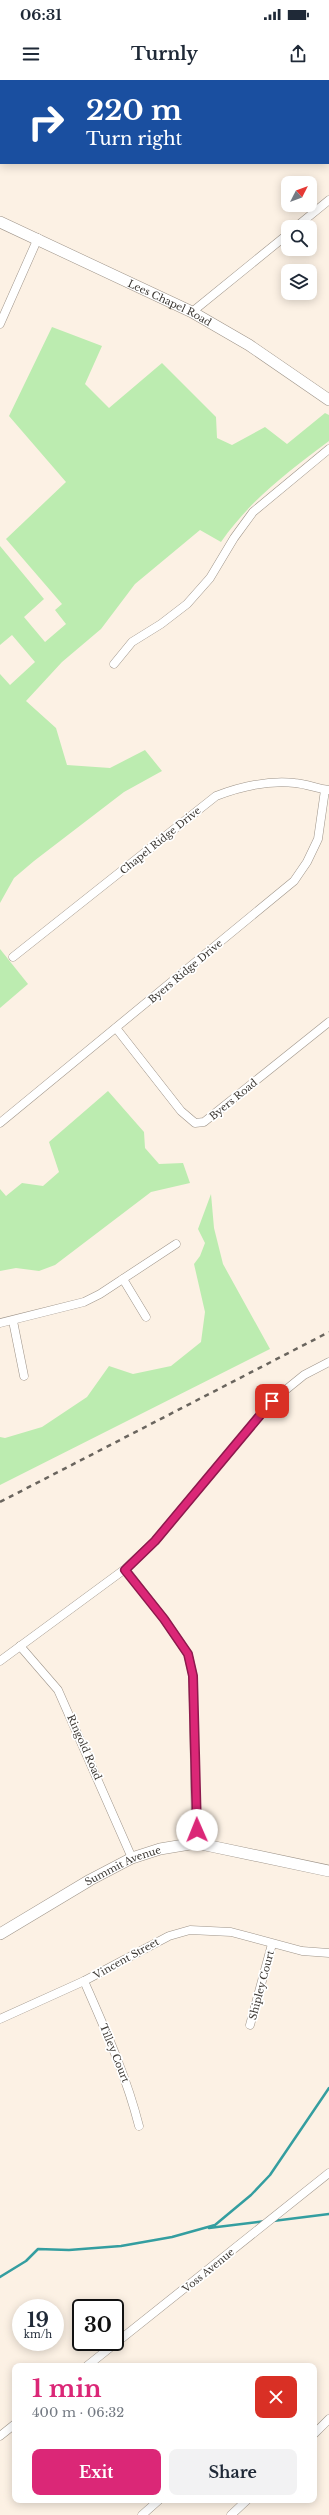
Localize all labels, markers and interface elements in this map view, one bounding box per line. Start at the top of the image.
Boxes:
text: 06:31 [20,5,62,24]
icon: menu [20,43,42,65]
text: Turnly [131,43,198,65]
icon: share [287,43,309,65]
text: 220 m [86,93,182,128]
icon: right [20,96,72,148]
text: Turn right [86,128,182,150]
north arrow [281,176,317,212]
map controls [281,176,317,300]
button: search [281,220,317,256]
button: layers [281,264,317,300]
street label: Lees Chapel Road [126,277,214,329]
street label: Chapel Ridge Drive [117,804,204,877]
street label: Byers Ridge Drive [146,936,225,1006]
street label: Byers Road [207,1076,260,1123]
pin [255,1384,289,1418]
icon: arrive [261,1390,283,1412]
street label: Ringold Road [64,1713,105,1782]
position arrow [176,1809,218,1851]
street label: Summit Avenue [82,1843,163,1889]
street label: Vincent Street [90,1935,161,1982]
street label: Shipley Court [246,1949,277,2021]
street label: Tilley Court [97,2022,132,2085]
street label: Voss Avenue [179,2245,237,2296]
speed limit sign: 30 [72,2299,124,2351]
text: 19 [27,2308,49,2332]
text: km/h [24,2328,52,2341]
text: 1 min [32,2374,102,2403]
button: close [255,2376,297,2418]
text: 400 m · 06:32 [32,2404,124,2421]
button: Exit [32,2449,161,2495]
button: Share [169,2449,297,2495]

